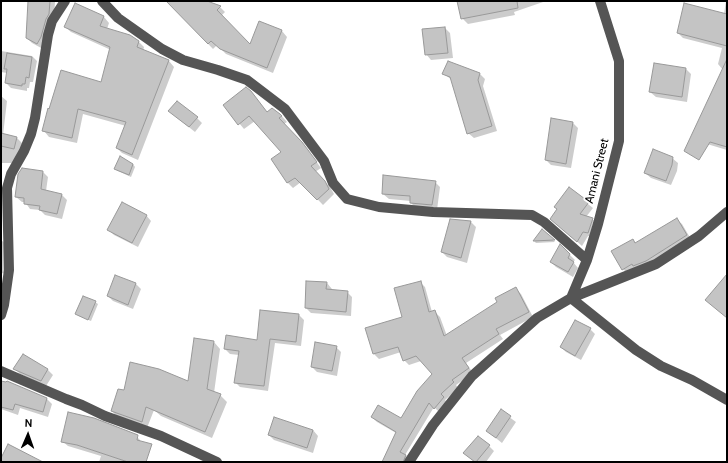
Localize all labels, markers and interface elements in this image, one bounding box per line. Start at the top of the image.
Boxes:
street label: Amani Street [582,137,612,205]
north arrow [8,415,48,455]
text: N [24,416,33,430]

